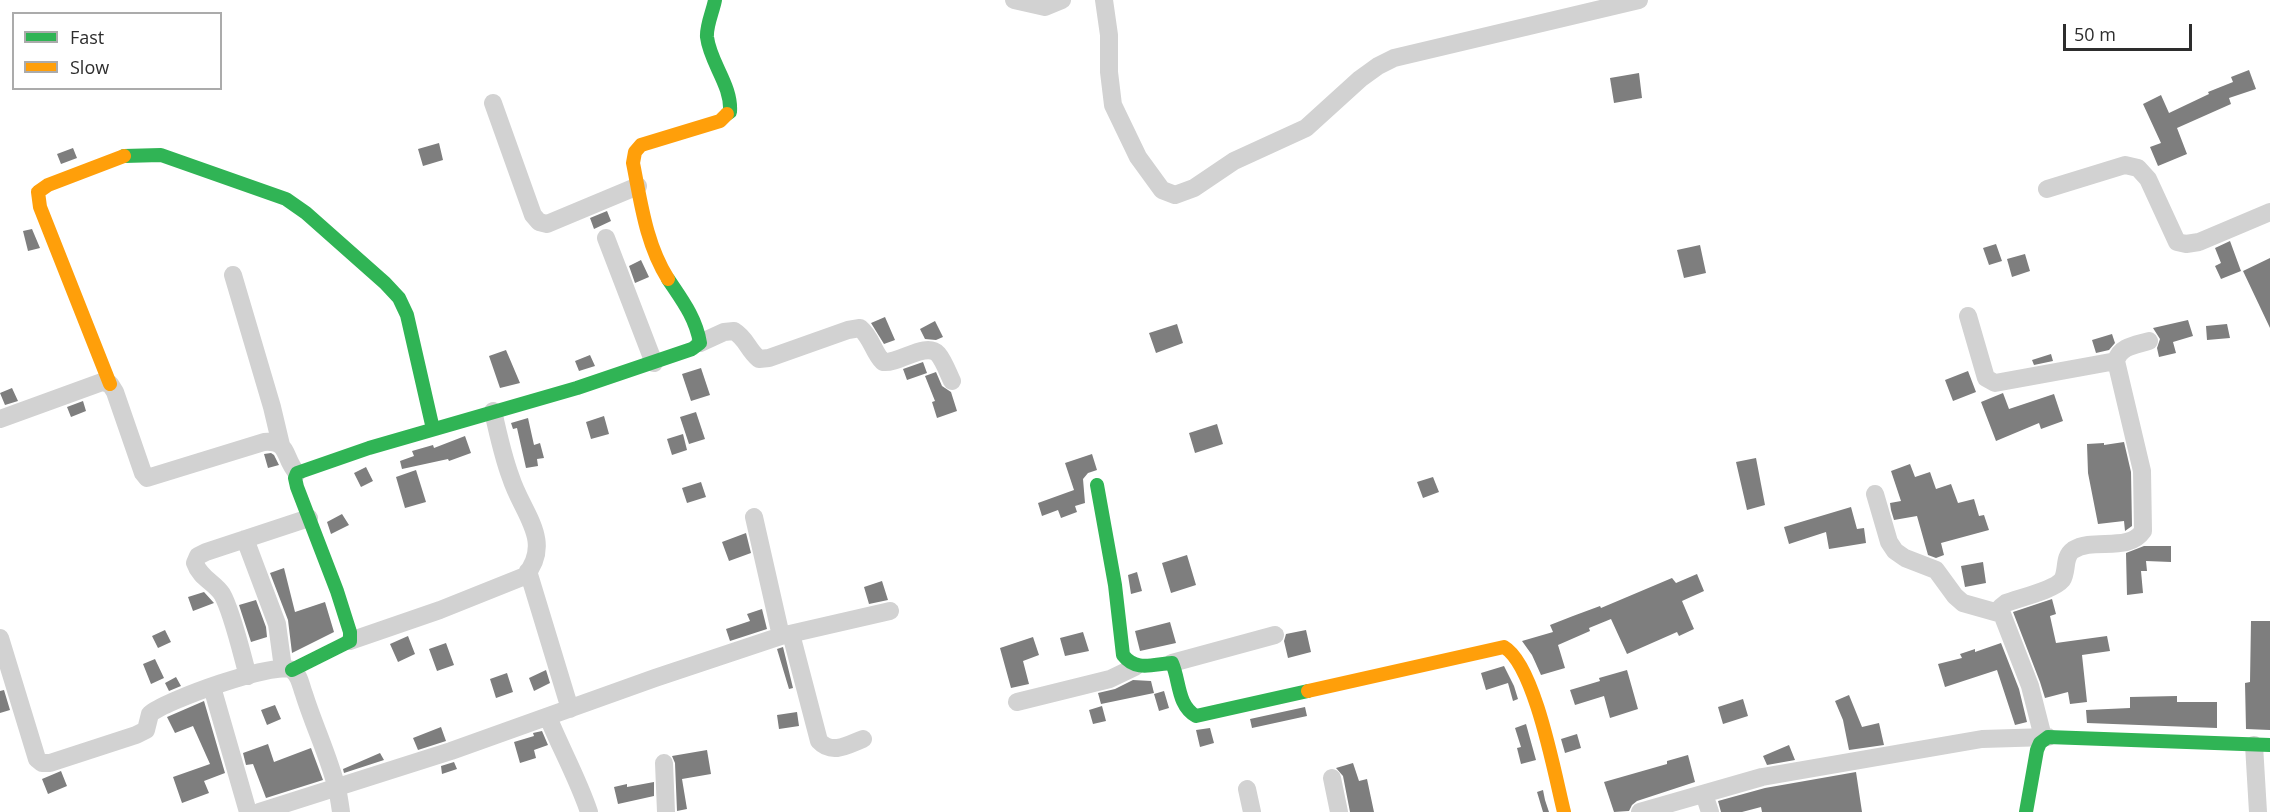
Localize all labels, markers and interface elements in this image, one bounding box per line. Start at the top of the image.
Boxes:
legend [12,12,222,90]
scale bar [2066,12,2195,50]
text: 50 m [2074,22,2116,46]
text: Fast [70,25,104,49]
text: Slow [70,55,109,79]

